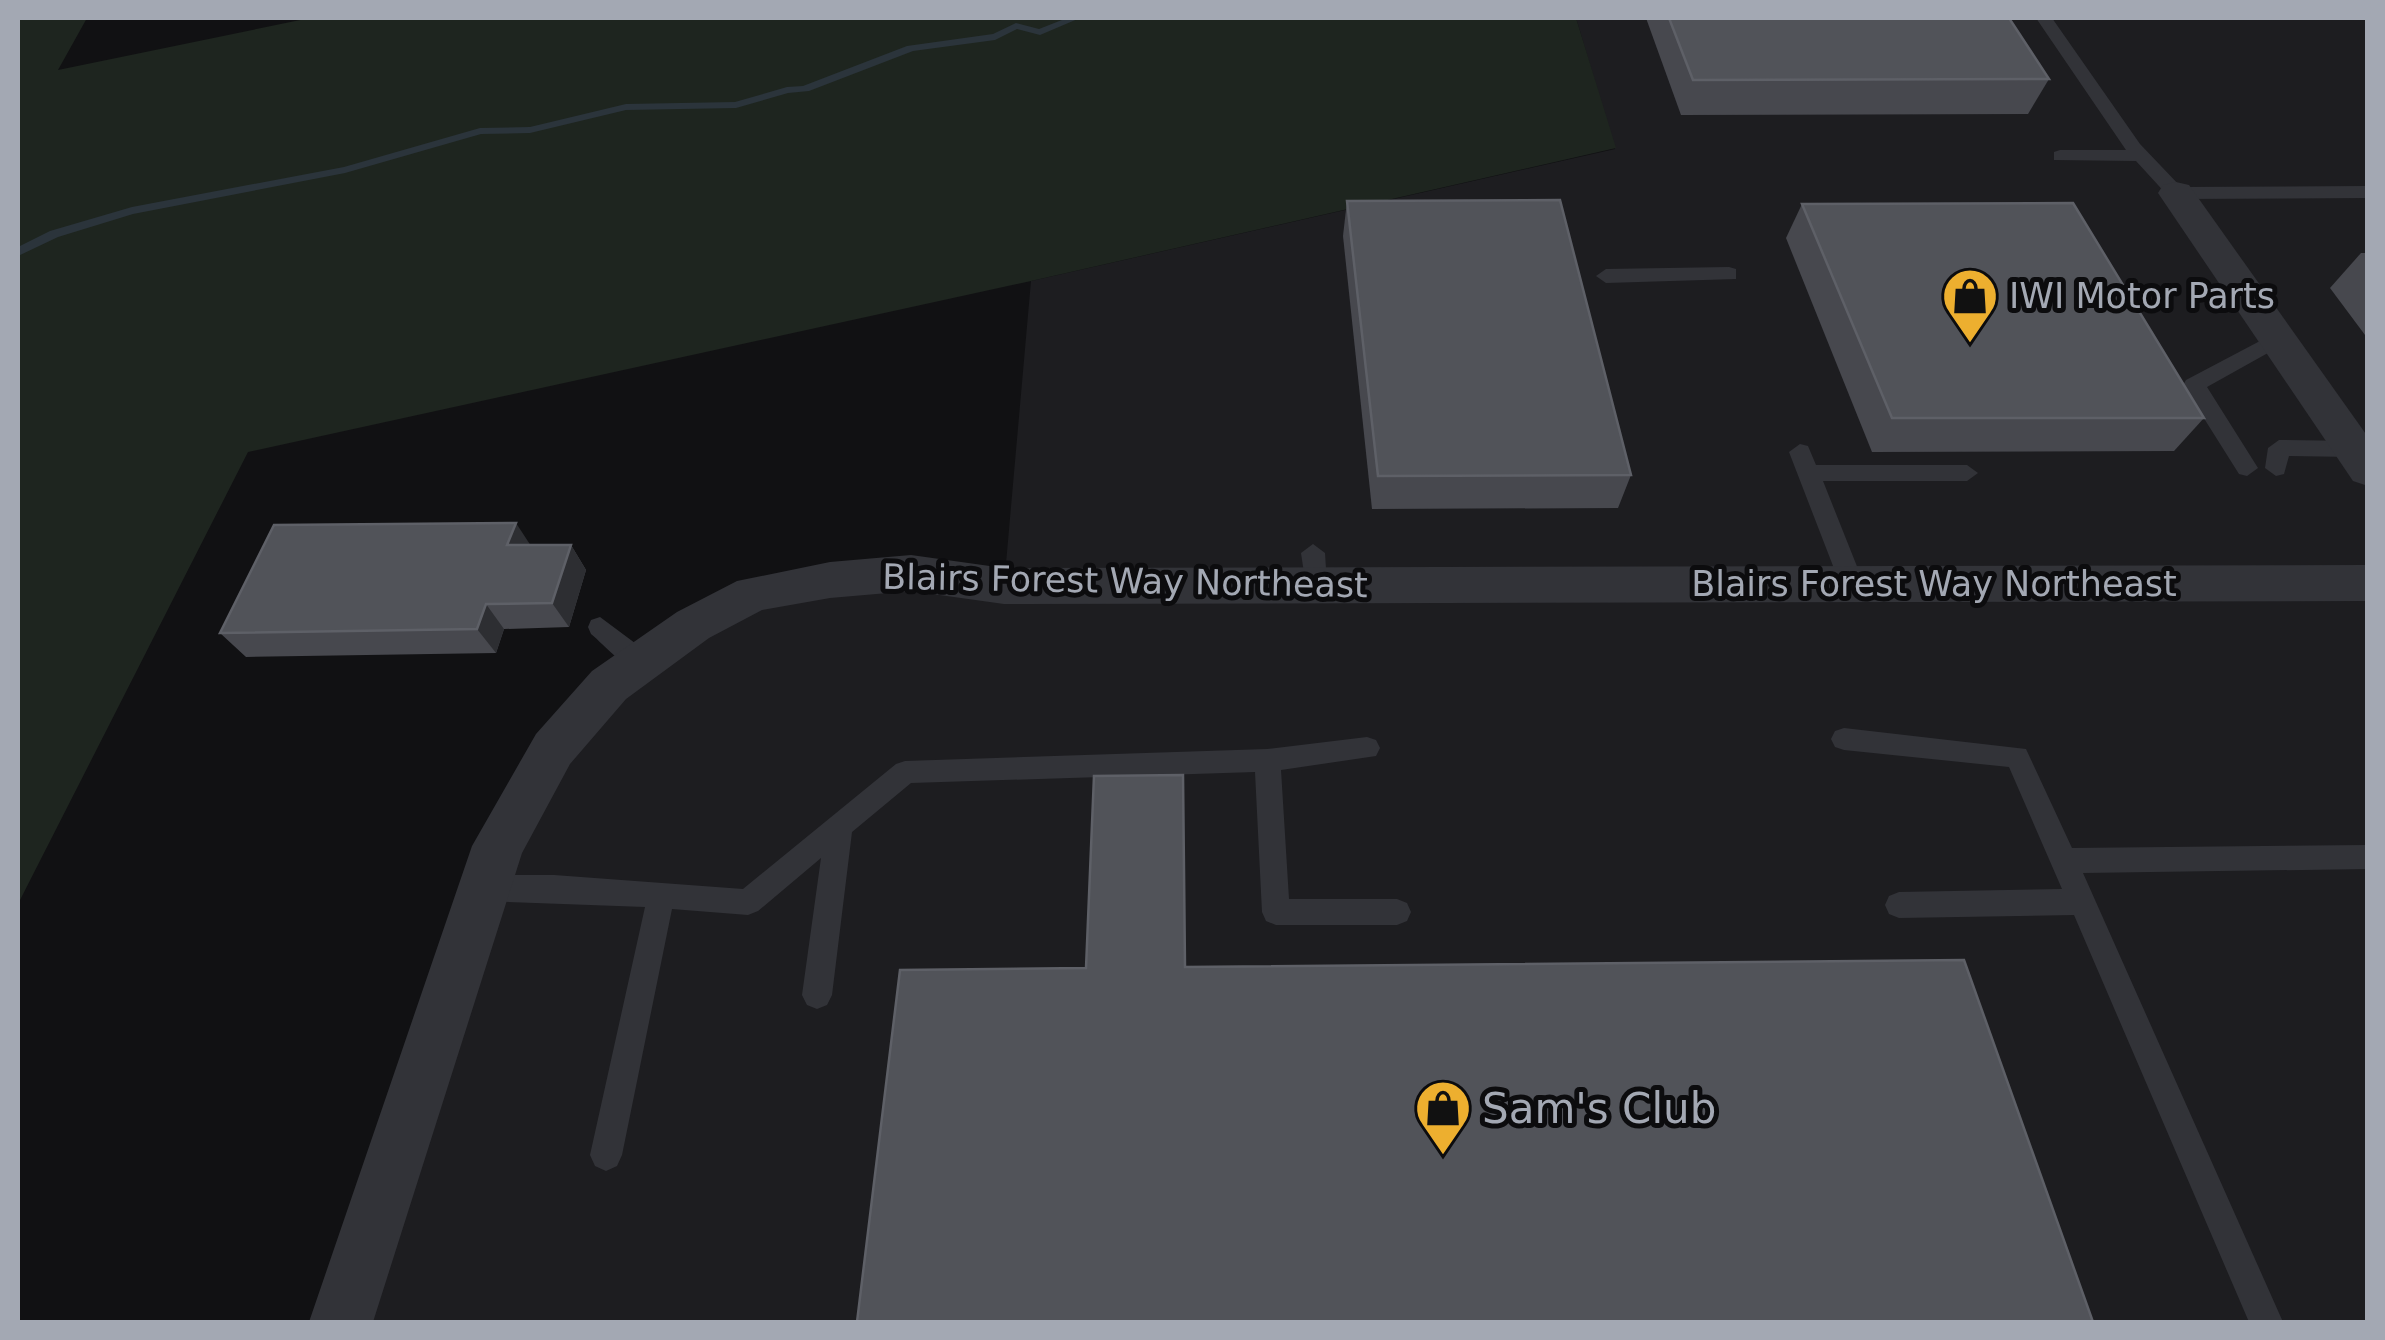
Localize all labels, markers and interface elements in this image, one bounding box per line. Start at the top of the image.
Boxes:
shop icon: IWI Motor Parts [1940,266,2000,345]
place label: IWI Motor Parts [2009,276,2275,316]
street label: Blairs Forest Way Northeast [882,557,1368,605]
street label: Blairs Forest Way Northeast [1691,564,2177,604]
shop icon: Sam's Club [1413,1078,1473,1157]
place label: Sam's Club [1482,1084,1716,1133]

